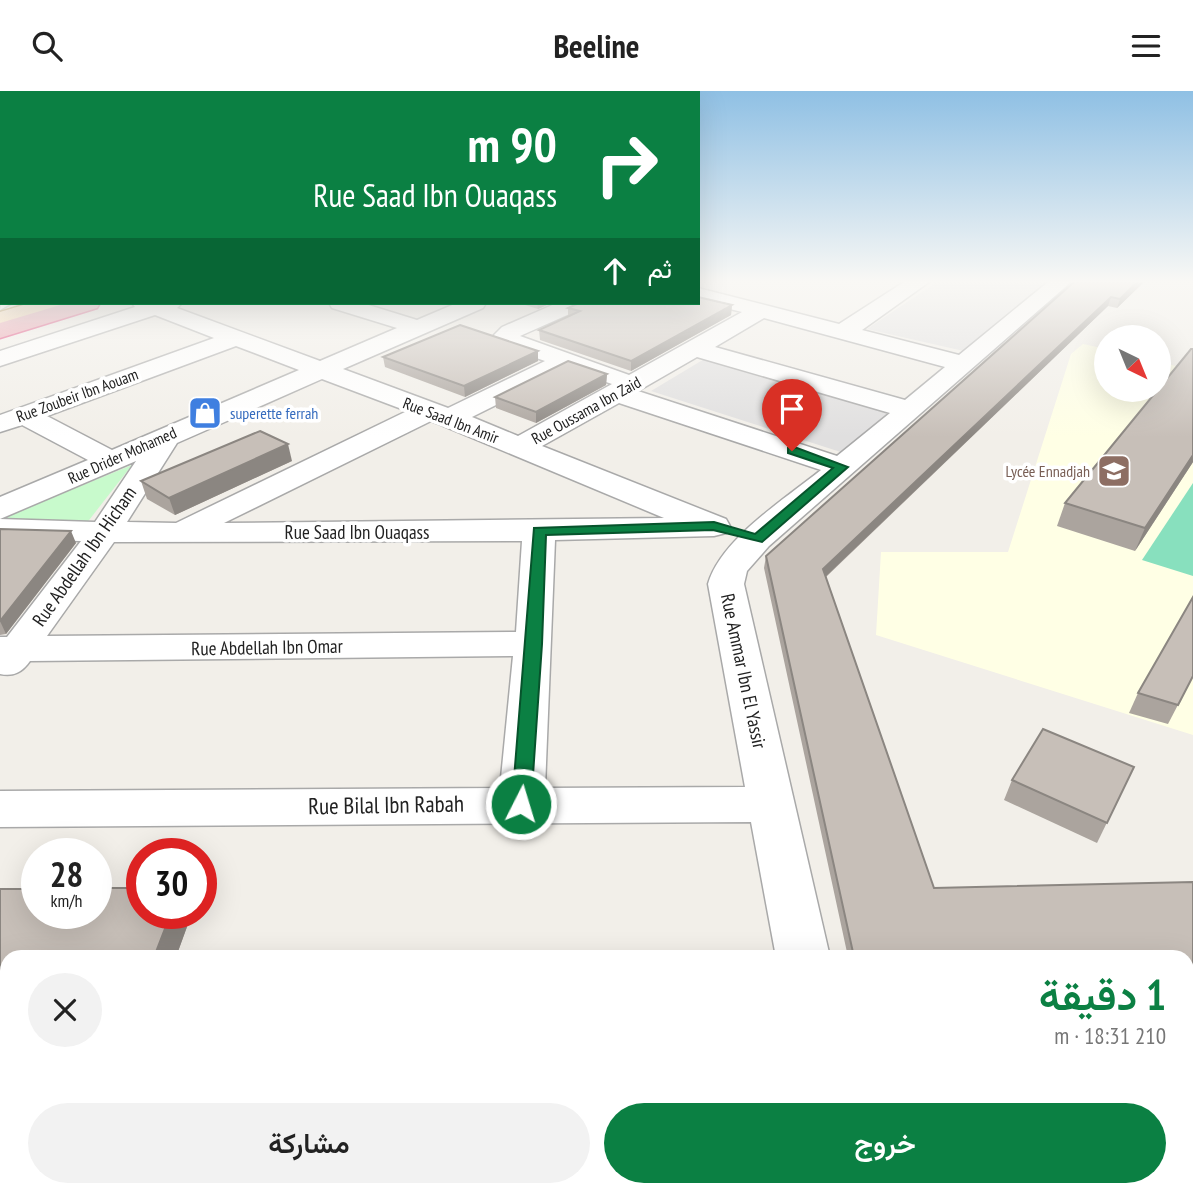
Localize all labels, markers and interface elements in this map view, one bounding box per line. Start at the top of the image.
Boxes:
text: Beeline [553,25,640,67]
icon: search [28,27,66,65]
icon: menu [1127,27,1165,65]
text: 90 m [468,112,557,176]
icon: right [581,119,672,210]
text: Rue Saad Ibn Ouaqass [313,174,557,216]
icon: ahead [596,252,634,290]
text: ثم [648,252,672,285]
north arrow [1094,325,1171,403]
map controls [1094,325,1171,402]
street label: Rue Zoubeir Ibn Aouam [13,364,141,426]
street label: Rue Oussama Ibn Zaid [528,372,644,448]
pin [762,379,822,451]
icon: arrive [773,390,811,428]
street label: Rue Saad Ibn Amir [400,393,502,448]
shop icon: superette ferrah [186,394,224,432]
place label: superette ferrah [230,403,318,423]
street label: Rue Drider Mohamed [65,422,179,488]
school or university icon: Lycée Ennadjah [1095,452,1133,490]
place label: Lycée Ennadjah [1006,461,1090,481]
street label: Rue Abdellah Ibn Hicham [27,481,141,631]
street label: Rue Saad Ibn Ouaqass [285,520,429,544]
street label: Rue Ammar Ibn El Yassir [716,591,772,751]
street label: Rue Abdellah Ibn Omar [191,634,344,660]
position arrow [484,767,558,841]
street label: Rue Bilal Ibn Rabah [308,789,464,820]
speed limit sign: 30 [126,838,217,929]
text: 28 [50,851,83,897]
text: km/h [51,889,82,912]
text: 1 دقيقة [1039,967,1166,1022]
button: close [28,973,102,1047]
text: 210 m · 18:31 [1054,1021,1166,1050]
button: مشاركة [28,1103,590,1183]
button: خروج [604,1103,1166,1183]

